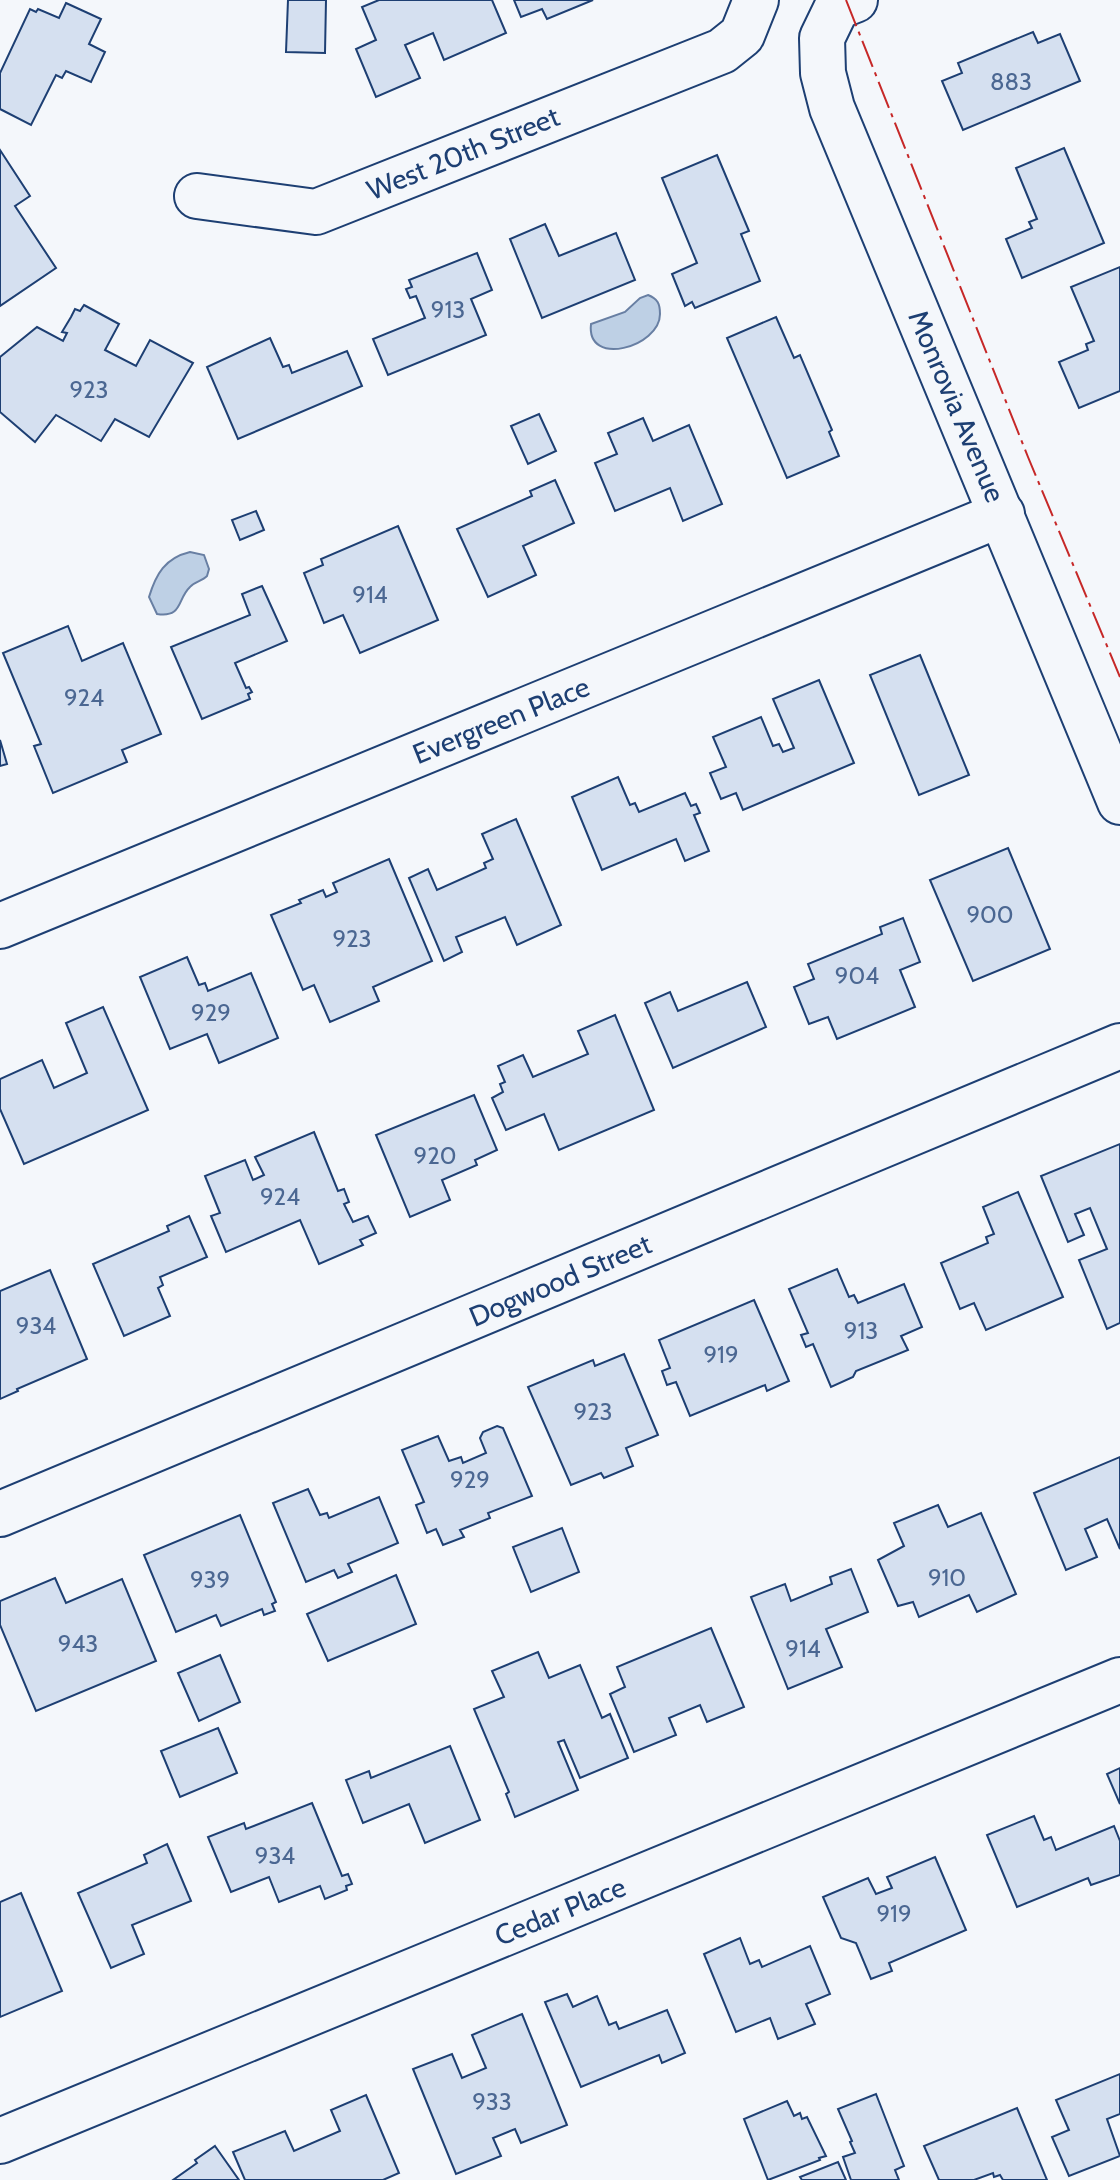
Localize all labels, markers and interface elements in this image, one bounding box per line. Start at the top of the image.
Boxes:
house number: 883 [990,67,1032,96]
street label: West 20th Street [362,99,564,207]
house number: 913 [431,295,465,324]
street label: Monrovia Avenue [901,305,1013,507]
house number: 923 [69,375,109,404]
house number: 914 [352,580,388,609]
street label: Evergreen Place [408,669,594,771]
house number: 924 [64,683,104,712]
house number: 900 [966,900,1014,929]
house number: 923 [332,924,372,953]
house number: 904 [835,961,879,990]
house number: 929 [191,998,231,1027]
house number: 920 [414,1141,456,1170]
house number: 924 [260,1182,300,1211]
street label: Dogwood Street [464,1226,656,1334]
house number: 934 [16,1311,56,1340]
house number: 913 [844,1316,878,1345]
house number: 919 [703,1340,739,1369]
house number: 923 [573,1397,613,1426]
house number: 929 [450,1465,490,1494]
house number: 910 [928,1563,966,1592]
house number: 939 [190,1565,230,1594]
house number: 943 [58,1629,98,1658]
house number: 914 [785,1634,821,1663]
house number: 934 [255,1841,295,1870]
street label: Cedar Place [490,1869,630,1953]
house number: 919 [876,1899,912,1928]
house number: 933 [472,2087,512,2116]

